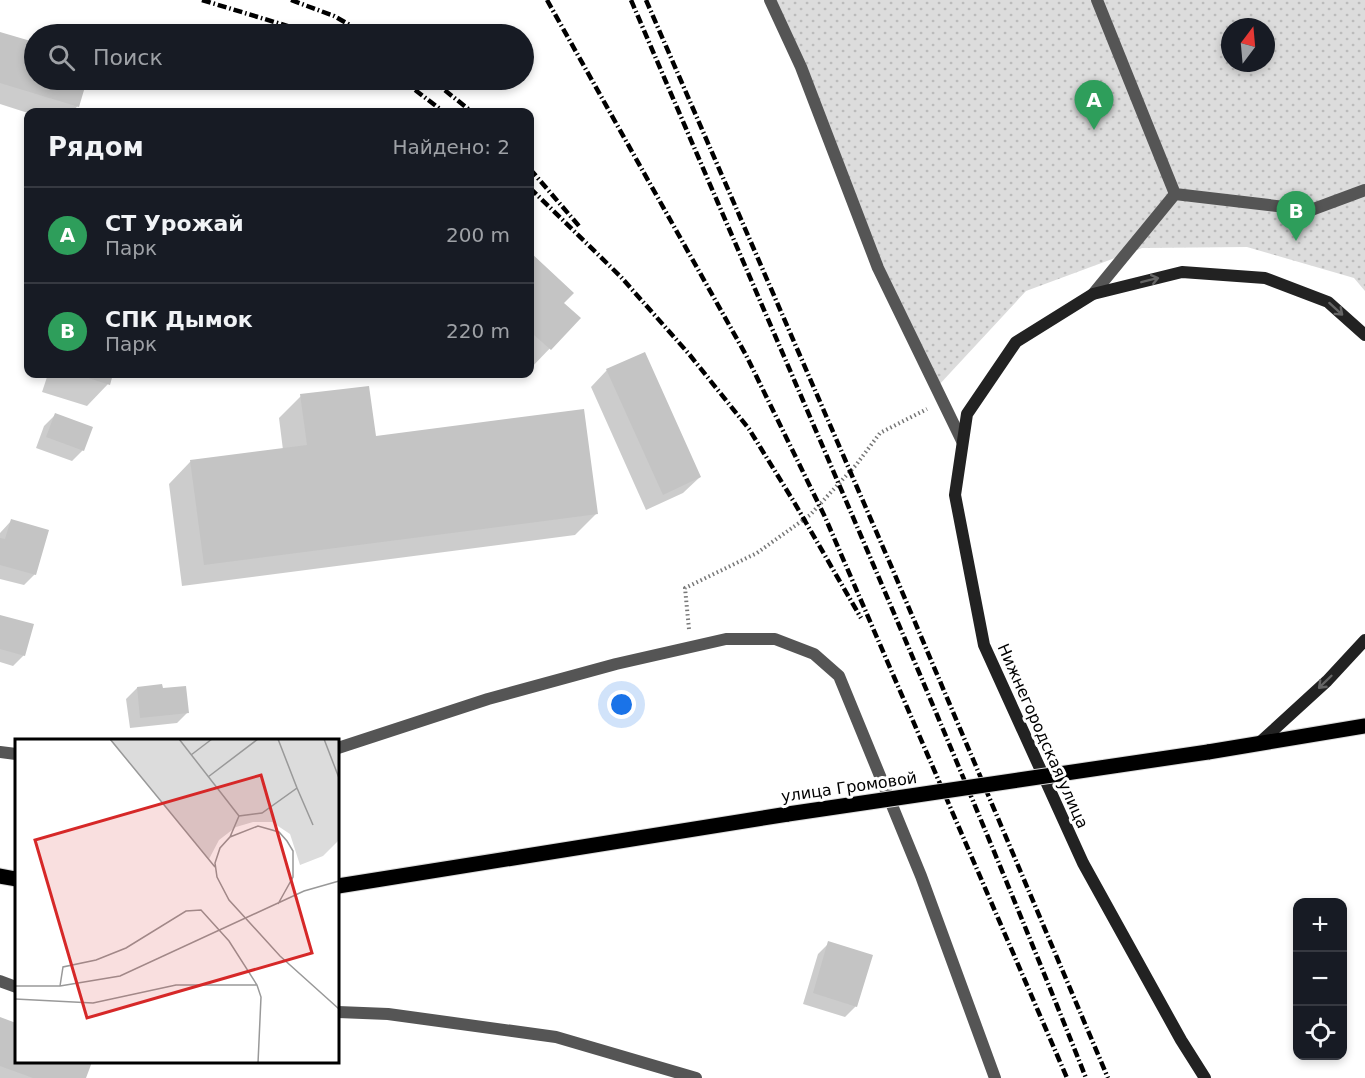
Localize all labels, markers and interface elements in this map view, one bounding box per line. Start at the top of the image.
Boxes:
north arrow [1221,18,1275,72]
search box [24,24,534,90]
icon: search [45,41,78,74]
text: Поиск [93,45,163,70]
pin: A [1074,80,1114,130]
text: Рядом [48,132,144,162]
text: Найдено: 2 [392,135,510,159]
pin: B [1276,192,1316,241]
text: СТ Урожай [105,211,244,236]
text: A [60,223,75,247]
text: 200 m [446,223,510,247]
text: Парк [105,236,157,260]
one-way arrow [1140,274,1159,285]
one-way arrow [1328,302,1343,316]
text: СПК Дымок [105,307,253,332]
text: B [60,319,75,343]
text: 220 m [446,319,510,343]
text: Парк [105,332,157,356]
street label: Нижнегородская улица [994,641,1092,831]
one-way arrow [1318,675,1333,690]
your location [607,690,636,719]
inset map [15,739,339,1063]
street label: улица Громовой [780,768,918,806]
map controls [1293,898,1347,1060]
button: + [1293,898,1347,952]
button: − [1293,952,1347,1006]
button: locate [1293,1006,1347,1060]

